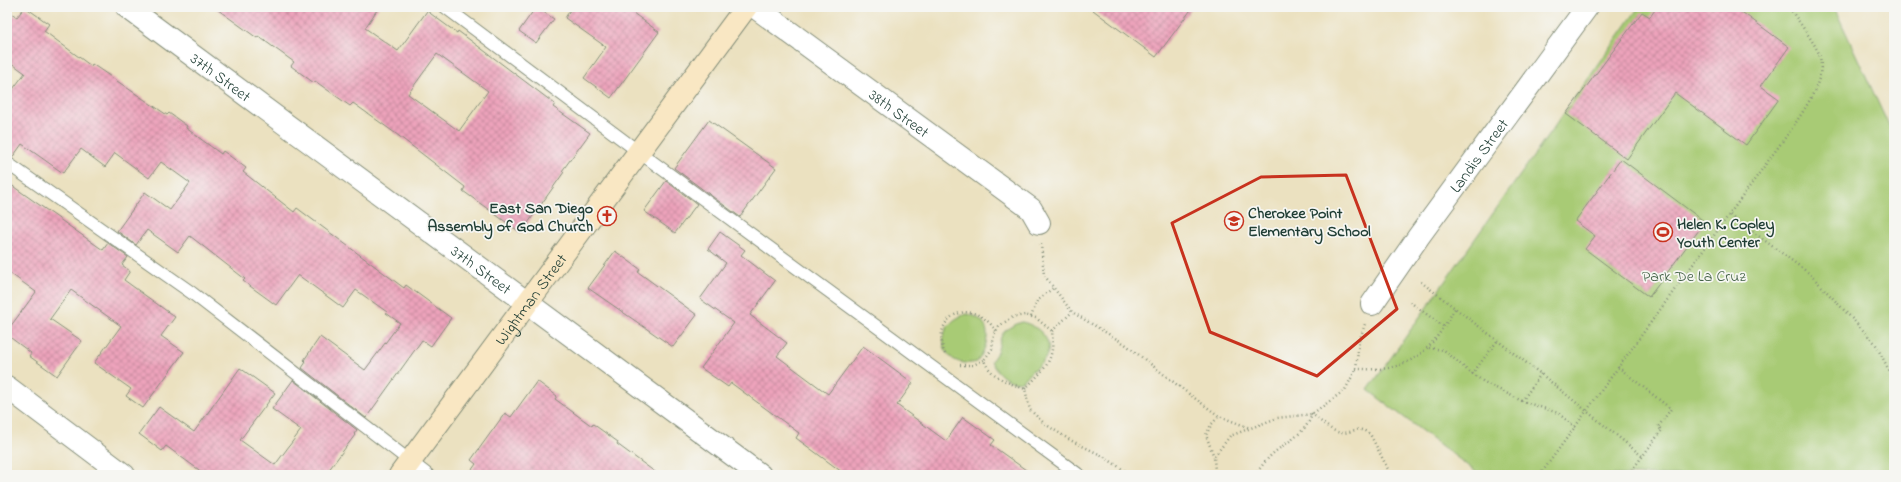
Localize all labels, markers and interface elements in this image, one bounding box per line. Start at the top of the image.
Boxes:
street label: 37th Street [184,48,256,109]
street label: 38th Street [863,84,934,145]
street label: Landis Street [1445,114,1516,198]
place label: East San Diego Assembly of God Church [427,197,593,240]
place label: Cherokee Point Elementary School [1248,202,1371,245]
church icon: East San Diego Assembly of God Church [596,205,618,227]
school or university icon: Cherokee Point Elementary School [1223,210,1245,232]
place label: Helen K. Copley Youth Center [1676,213,1774,255]
sports icon: Helen K. Copley Youth Center [1652,221,1674,243]
street label: 37th Street [445,240,516,302]
street label: Wightman Street [490,249,574,351]
park label: Park De La Cruz [1642,265,1746,289]

